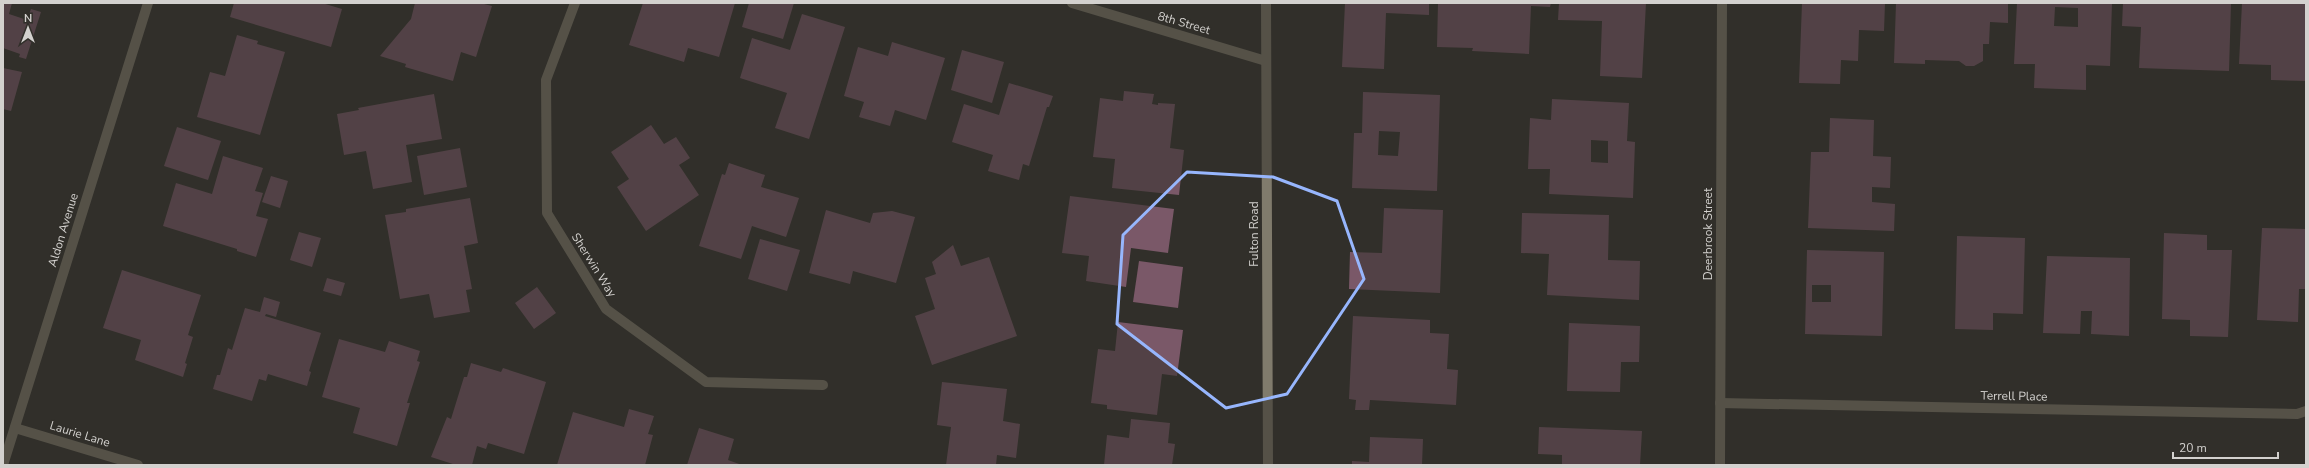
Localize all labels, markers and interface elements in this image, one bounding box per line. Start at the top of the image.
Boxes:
north arrow [8,8,48,48]
street label: 8th Street [1156,8,1213,38]
text: N [24,11,32,26]
street label: Deerbrook Street [1700,187,1716,280]
street label: Aldon Avenue [44,191,82,269]
street label: Fulton Road [1246,201,1262,267]
street label: Sherwin Way [568,230,621,301]
street label: Terrell Place [1980,387,2048,405]
street label: Laurie Lane [48,417,112,451]
scale bar [2173,434,2278,460]
text: 20 m [2179,440,2207,456]

